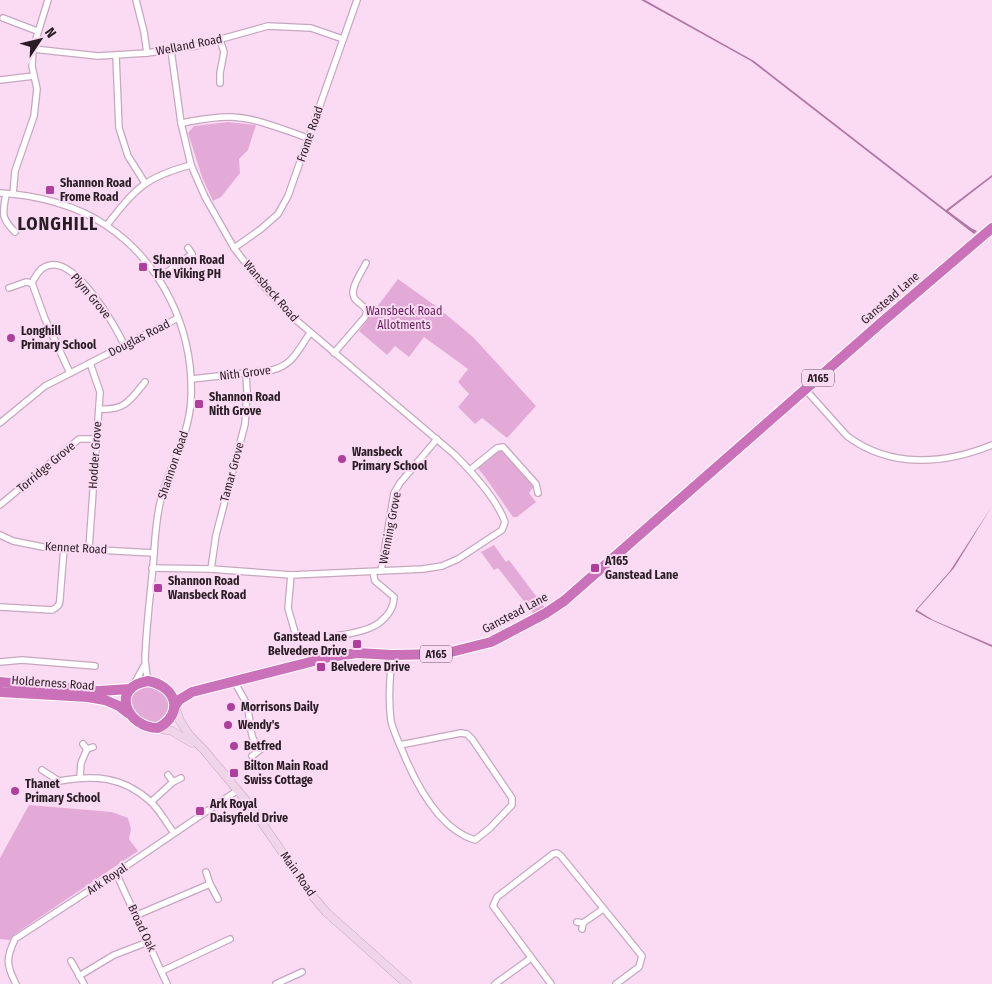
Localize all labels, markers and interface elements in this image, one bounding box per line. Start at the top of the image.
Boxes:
north arrow [15,15,65,65]
text: N [41,25,60,41]
street label: Welland Road [155,32,223,58]
street label: Frome Road [294,104,326,164]
place label: Shannon Road Frome Road [60,176,132,204]
marker: Shannon Road Frome Road [44,184,56,196]
district label: LONGHILL [18,213,98,235]
place label: Shannon Road The Viking PH [153,253,225,281]
street label: Wansbeck Road [241,257,301,325]
marker: Shannon Road The Viking PH [137,261,149,273]
street label: Ganstead Lane [858,269,922,327]
street label: Plym Grove [68,271,114,322]
park label: Wansbeck Road Allotments [366,304,442,332]
street label: Douglas Road [106,317,172,359]
place label: Longhill Primary School [21,324,97,352]
marker: Longhill Primary School [5,332,17,344]
street label: Nith Grove [219,363,272,383]
road number: A165 [802,369,834,386]
place label: Shannon Road Nith Grove [209,390,281,418]
marker: Shannon Road Nith Grove [193,398,205,410]
street label: Hodder Grove [86,421,104,489]
street label: Shannon Road [155,429,191,501]
street label: Torridge Grove [14,439,78,495]
street label: Tamar Grove [217,441,247,503]
place label: Wansbeck Primary School [352,445,428,473]
marker: Wansbeck Primary School [336,453,348,465]
street label: Wenning Grove [376,491,404,565]
street label: Kennet Road [45,539,107,557]
place label: A165 Ganstead Lane [604,554,678,582]
marker: A165 Ganstead Lane [589,562,601,574]
place label: Shannon Road Wansbeck Road [168,574,246,602]
marker: Shannon Road Wansbeck Road [152,582,164,594]
street label: Ganstead Lane [480,590,550,636]
place label: Ganstead Lane Belvedere Drive [268,630,347,658]
marker: Ganstead Lane Belvedere Drive [351,638,363,650]
road number: A165 [420,646,452,662]
place label: Belvedere Drive [331,660,410,674]
marker: Belvedere Drive [315,661,327,673]
street label: Holderness Road [11,673,95,693]
place label: Morrisons Daily [241,700,319,714]
marker: Morrisons Daily [225,701,237,713]
place label: Wendy's [238,718,280,732]
marker: Wendy's [222,719,234,731]
place label: Betfred [244,739,282,753]
marker: Betfred [228,740,240,752]
place label: Bilton Main Road Swiss Cottage [244,759,328,787]
marker: Bilton Main Road Swiss Cottage [228,767,240,779]
place label: Thanet Primary School [25,777,101,805]
marker: Thanet Primary School [9,785,21,797]
place label: Ark Royal Daisyfield Drive [209,797,288,825]
marker: Ark Royal Daisyfield Drive [194,805,206,817]
street label: Main Road [278,849,318,899]
street label: Ark Royal [84,860,130,898]
street label: Broad Oak [125,902,159,954]

